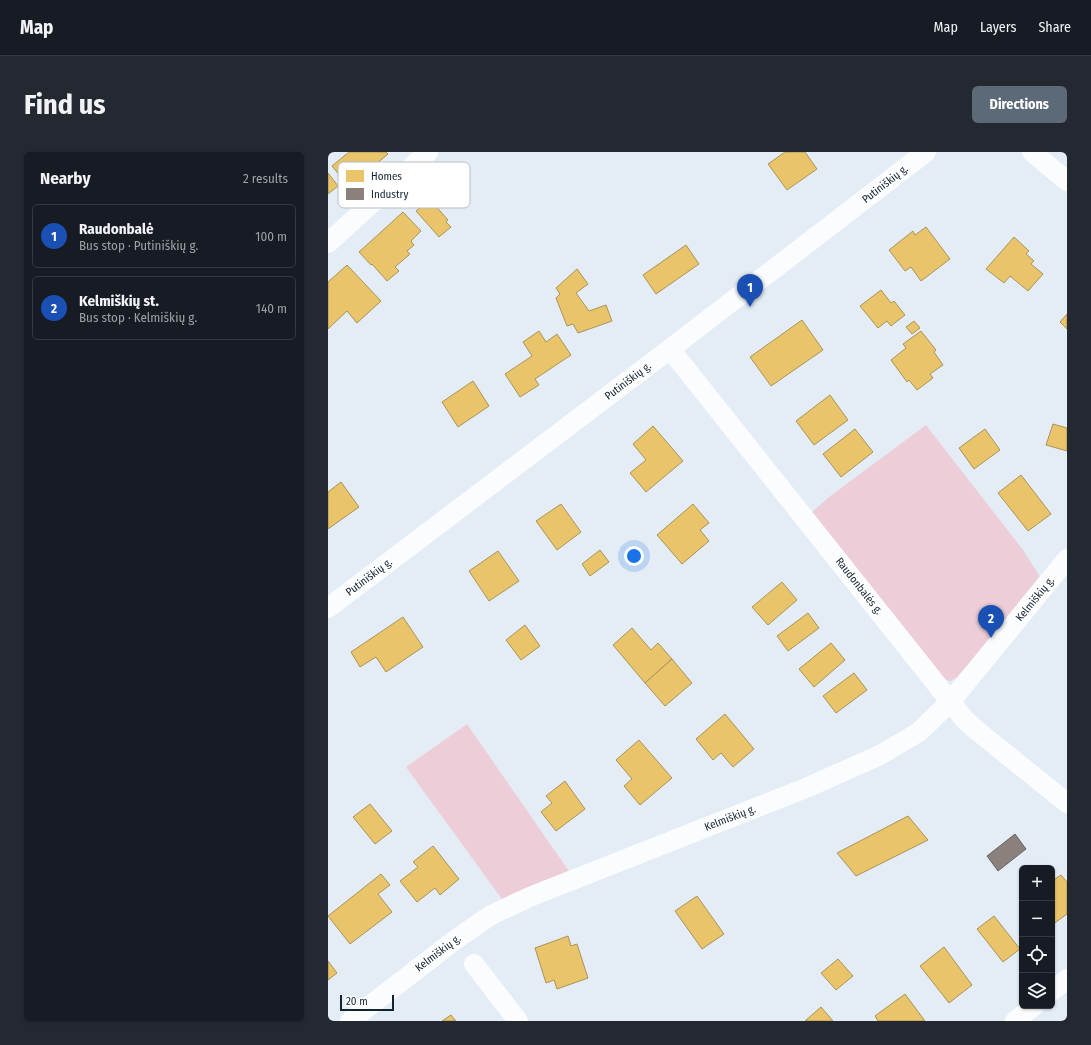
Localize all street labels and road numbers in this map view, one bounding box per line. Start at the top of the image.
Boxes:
street label: Putiniškių g. [859,162,911,206]
street label: Putiniškių g. [602,359,654,403]
street label: Putiniškių g. [343,555,395,599]
street label: Raudonbalės g. [833,555,885,617]
street label: Kelmiškių g. [1013,574,1057,624]
street label: Kelmiškių g. [703,802,757,834]
street label: Kelmiškių g. [413,932,463,974]

